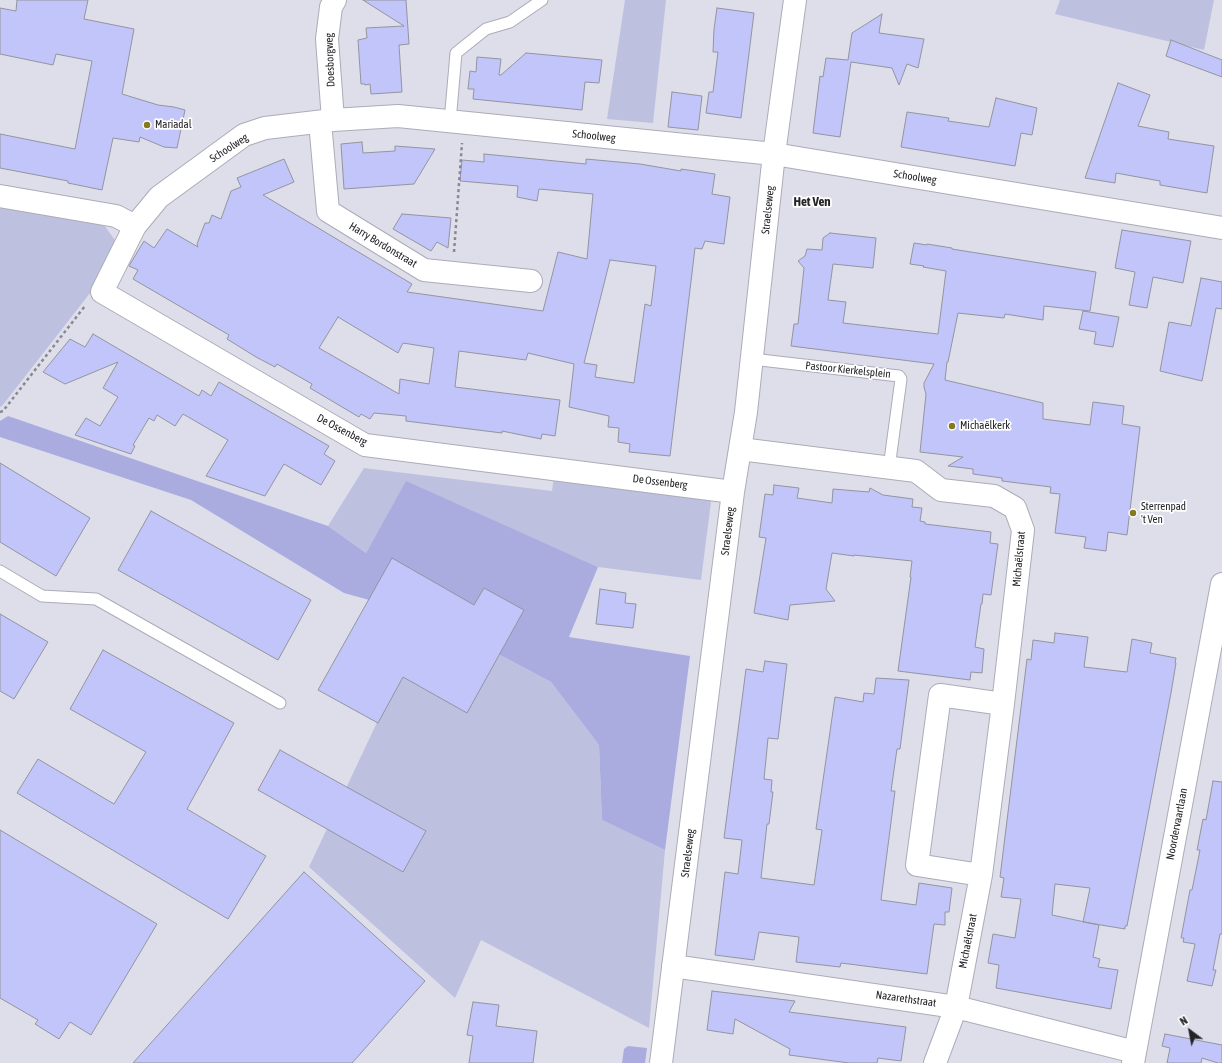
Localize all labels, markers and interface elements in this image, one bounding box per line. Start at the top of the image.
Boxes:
street label: Doesborgweg [322,33,338,87]
place label: Mariadal [155,118,192,132]
marker: Mariadal [142,120,152,130]
street label: Schoolweg [572,127,616,145]
street label: Schoolweg [207,131,251,165]
street label: Schoolweg [893,167,937,187]
street label: Straelseweg [759,185,777,235]
district label: Het Ven [793,194,831,210]
street label: Harry Bordonstraat [347,220,419,270]
street label: Pastoor Kierkelsplein [805,359,891,381]
street label: De Ossenberg [315,411,369,449]
place label: Michaëlkerk [960,419,1010,433]
marker: Michaëlkerk [947,421,957,431]
street label: De Ossenberg [632,472,688,492]
place label: Sterrenpad 't Ven [1141,500,1186,526]
street label: Straelseweg [718,506,738,556]
marker: Sterrenpad 't Ven [1128,508,1138,518]
street label: Michaëlstraat [1010,531,1028,587]
street label: Noordervaartlaan [1164,787,1190,861]
street label: Straelseweg [678,828,698,878]
street label: Michaëlstraat [956,912,980,970]
street label: Nazarethstraat [875,988,937,1010]
north arrow [1170,1011,1210,1051]
text: N [1178,1014,1190,1028]

